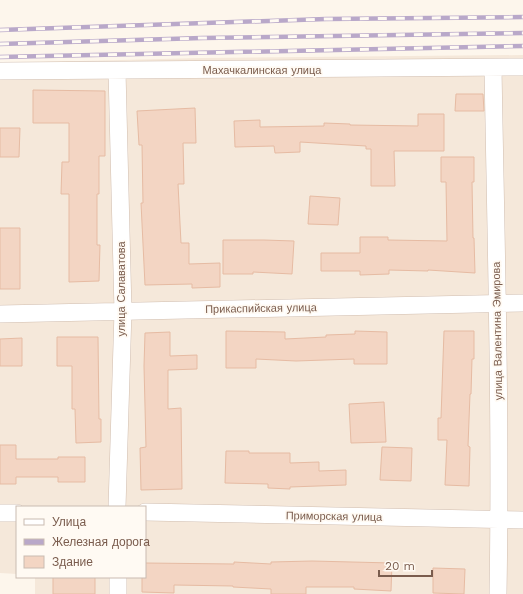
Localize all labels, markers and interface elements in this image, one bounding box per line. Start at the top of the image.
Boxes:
street label: Махачкалинская улица [203,64,322,77]
street label: улица Салаватова [115,241,128,337]
street label: улица Валентина Эмирова [490,261,505,400]
street label: Прикаспийская улица [205,301,318,316]
legend [16,506,146,578]
street label: Приморская улица [286,509,383,524]
text: Улица [52,515,86,529]
text: Железная дорога [52,535,150,549]
scale bar [379,552,432,578]
text: Здание [52,555,93,569]
text: 20 m [385,559,415,573]

